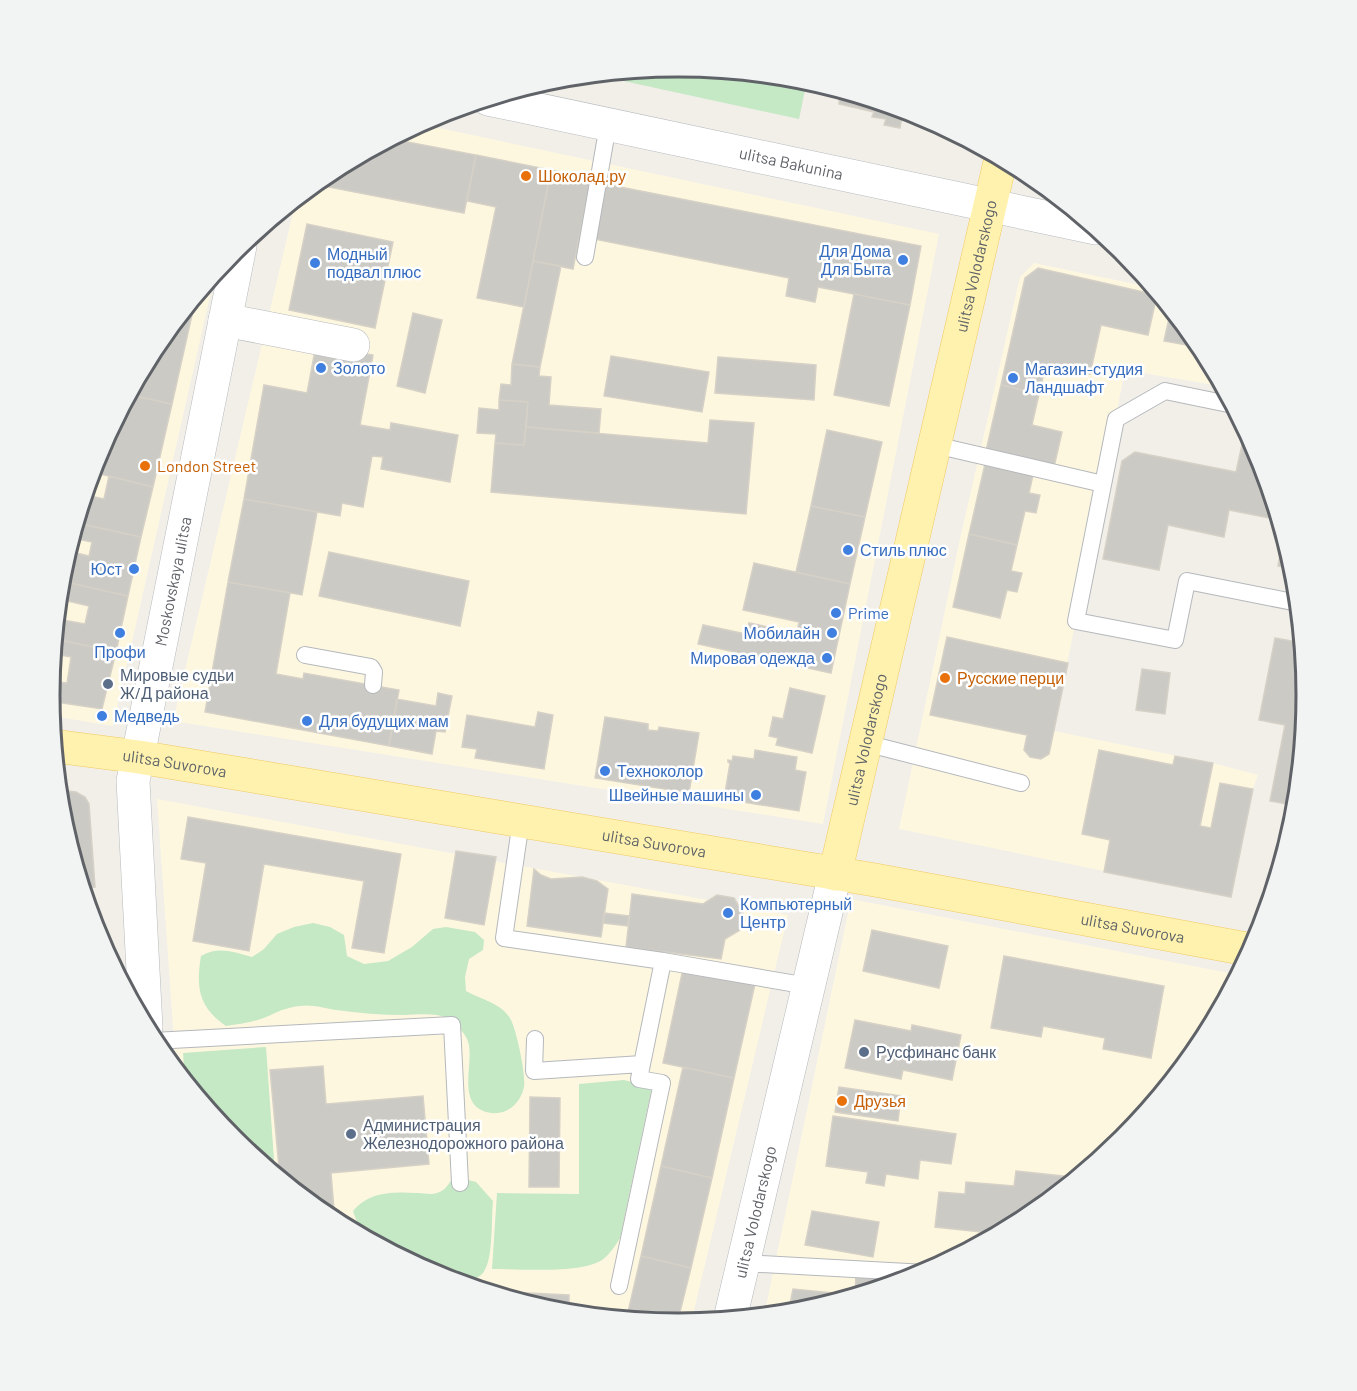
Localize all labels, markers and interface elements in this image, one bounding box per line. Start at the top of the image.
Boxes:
street label: ulitsa Bakunina [738,143,845,183]
place label: Шоколад.ру [538,166,626,185]
marker: Шоколад.ру [519,169,533,183]
street label: ulitsa Volodarskogo [951,198,1000,334]
place label: Для Дома Для Быта [819,241,891,278]
place label: Модный подвал плюс [327,244,421,281]
marker: Для Дома Для Быта [896,253,910,267]
marker: Модный подвал плюс [308,256,322,270]
place label: Золото [333,358,385,377]
place label: Магазин-студия Ландшафт [1025,359,1143,396]
marker: Золото [314,361,328,375]
marker: Магазин-студия Ландшафт [1006,371,1020,385]
place label: London Street [157,456,256,475]
marker: London Street [138,459,152,473]
street label: Moskovskaya ulitsa [150,515,195,648]
place label: Стиль плюс [860,540,947,559]
marker: Стиль плюс [841,543,855,557]
place label: Юст [91,559,123,578]
marker: Юст [127,562,141,576]
place label: Prime [848,603,889,622]
marker: Prime [829,606,843,620]
place label: Мобилайн [743,623,820,642]
marker: Профи [113,626,127,640]
marker: Мобилайн [825,626,839,640]
place label: Профи [94,642,146,661]
place label: Мировая одежда [690,648,815,667]
marker: Мировая одежда [820,651,834,665]
place label: Мировые судьи Ж/Д района [120,665,234,702]
place label: Русские перци [957,668,1064,687]
street label: ulitsa Volodarskogo [841,671,890,807]
marker: Русские перци [938,671,952,685]
marker: Мировые судьи Ж/Д района [101,677,115,691]
place label: Медведь [114,706,180,725]
marker: Медведь [95,709,109,723]
place label: Для будущих мам [319,711,449,730]
marker: Для будущих мам [300,714,314,728]
street label: ulitsa Suvorova [122,745,228,781]
place label: Техноколор [617,761,703,780]
marker: Техноколор [598,764,612,778]
place label: Швейные машины [609,785,744,804]
marker: Швейные машины [749,788,763,802]
street label: ulitsa Suvorova [601,825,708,861]
place label: Компьютерный Центр [740,894,852,931]
marker: Компьютерный Центр [721,906,735,920]
street label: ulitsa Suvorova [1079,908,1186,946]
place label: Русфинанс банк [876,1042,997,1061]
marker: Русфинанс банк [857,1045,871,1059]
place label: Друзья [854,1091,906,1110]
marker: Друзья [835,1094,849,1108]
place label: Администрация Железнодорожного района [363,1115,564,1152]
marker: Администрация Железнодорожного района [344,1127,358,1141]
street label: ulitsa Volodarskogo [730,1144,780,1280]

